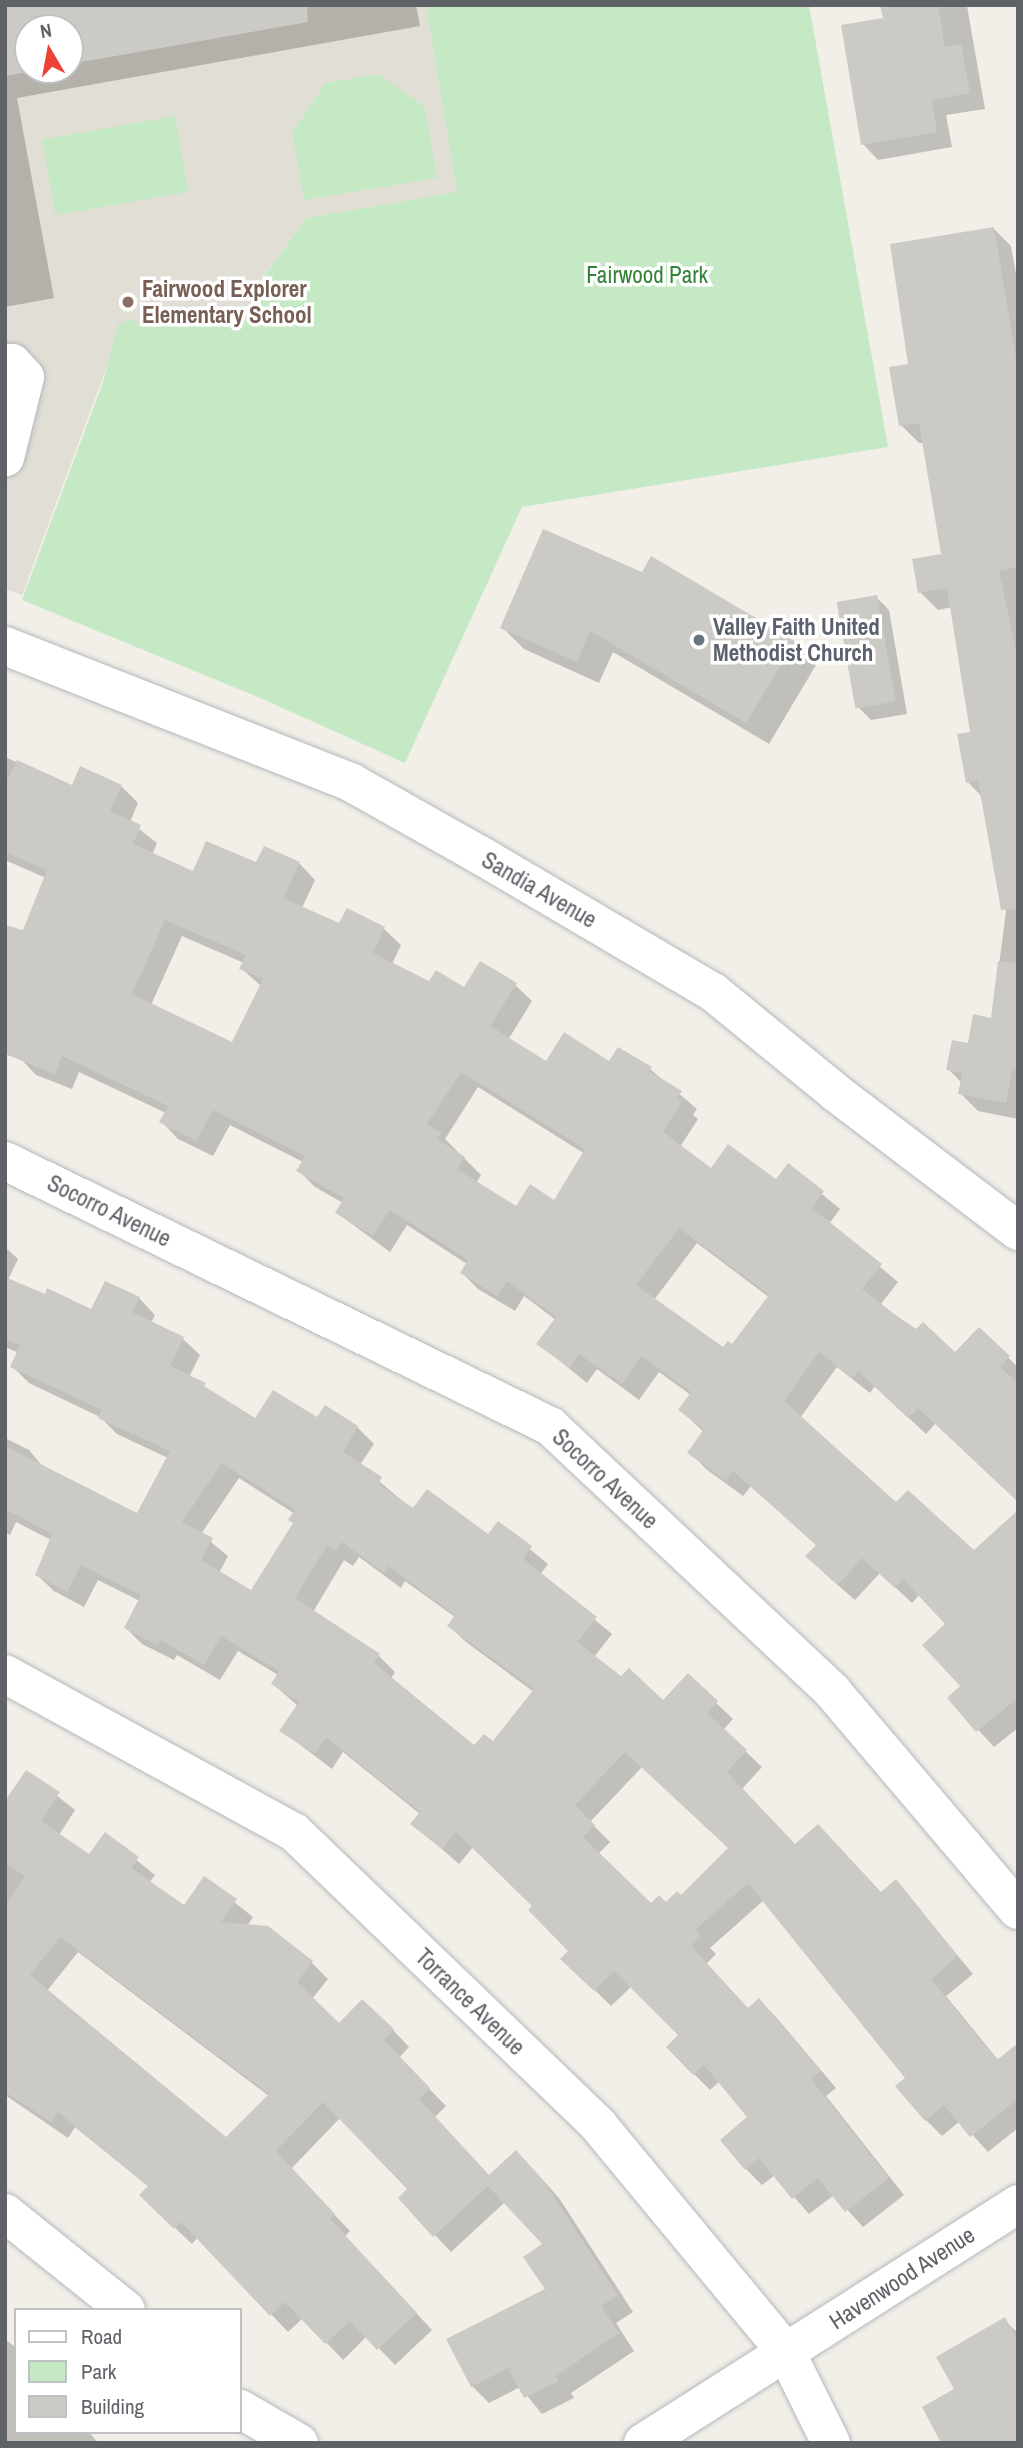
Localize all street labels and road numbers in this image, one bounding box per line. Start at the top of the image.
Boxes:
street label: Sandia Avenue [476,846,602,934]
street label: Socorro Avenue [42,1169,176,1253]
street label: Socorro Avenue [546,1423,664,1535]
street label: Torrance Avenue [409,1943,531,2061]
street label: Havenwood Avenue [824,2221,980,2335]

